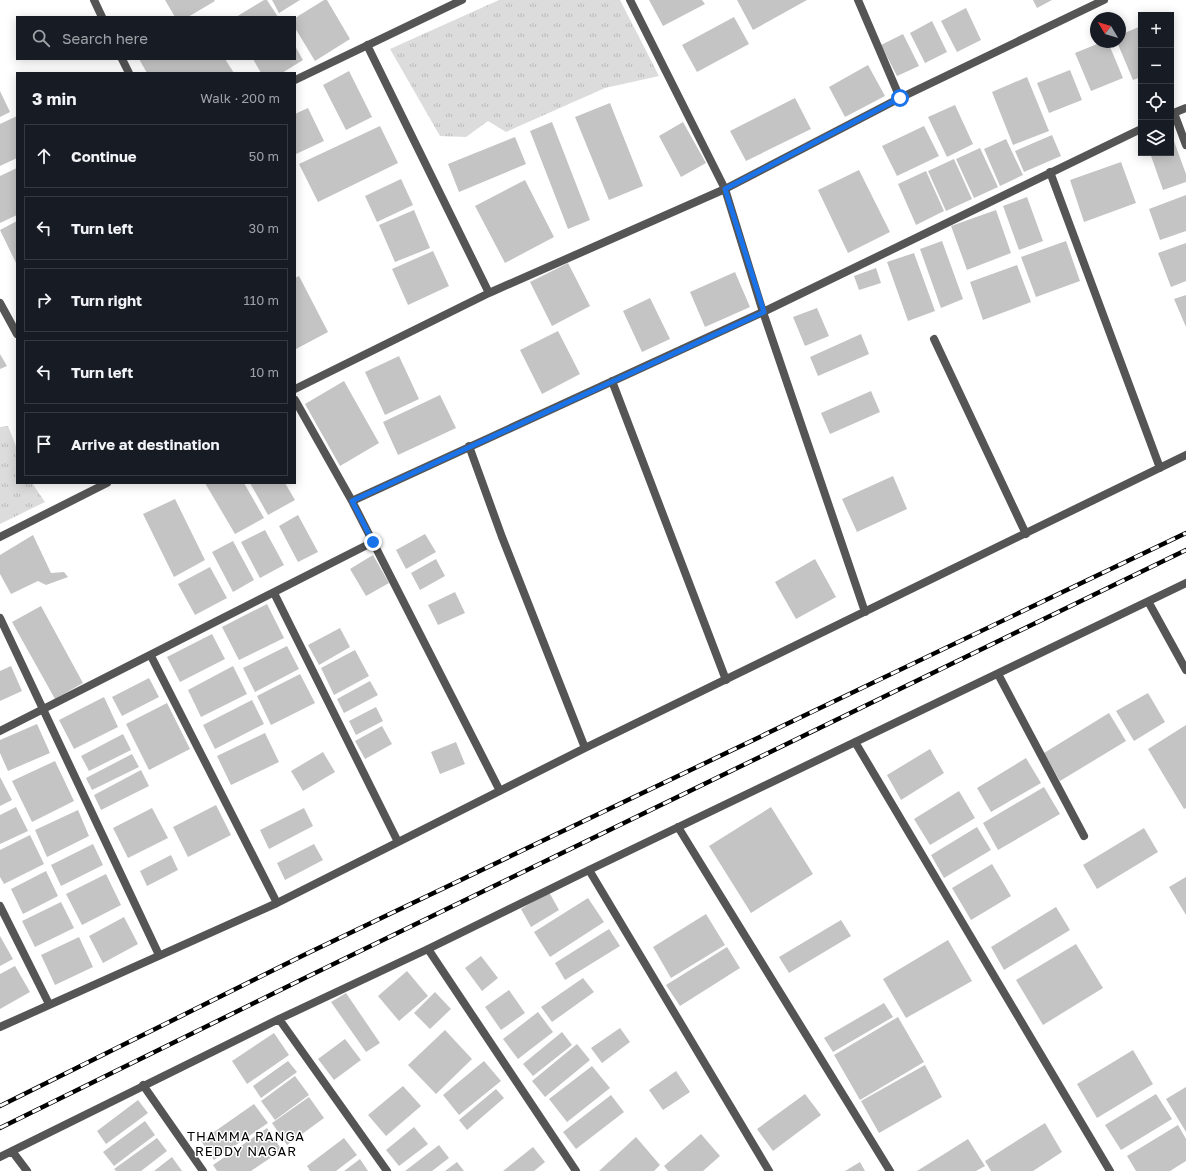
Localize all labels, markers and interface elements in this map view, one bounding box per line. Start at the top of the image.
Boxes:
north arrow [1090,12,1126,48]
map controls [1138,12,1174,156]
button: + [1138,12,1174,48]
search box [16,16,296,60]
icon: search [30,27,52,49]
text: Search here [62,29,148,47]
button: − [1138,48,1174,84]
button: locate [1138,84,1174,120]
text: 3 min [32,88,76,109]
route start [891,89,909,107]
text: Walk · 200 m [200,90,280,106]
button: layers [1138,120,1174,156]
icon: ahead [33,145,55,167]
text: Continue [71,147,137,165]
text: 50 m [249,148,279,164]
icon: left [33,217,55,239]
text: Turn left [71,219,133,237]
text: 30 m [249,220,279,236]
icon: right [33,289,55,311]
text: Turn right [71,291,142,309]
text: 110 m [244,292,279,308]
icon: left [33,361,55,383]
text: Turn left [71,363,133,381]
text: 10 m [250,364,279,380]
icon: arrive [33,433,55,455]
text: Arrive at destination [71,435,220,453]
route end [364,533,382,551]
district label: THAMMA RANGA REDDY NAGAR [187,1128,305,1159]

